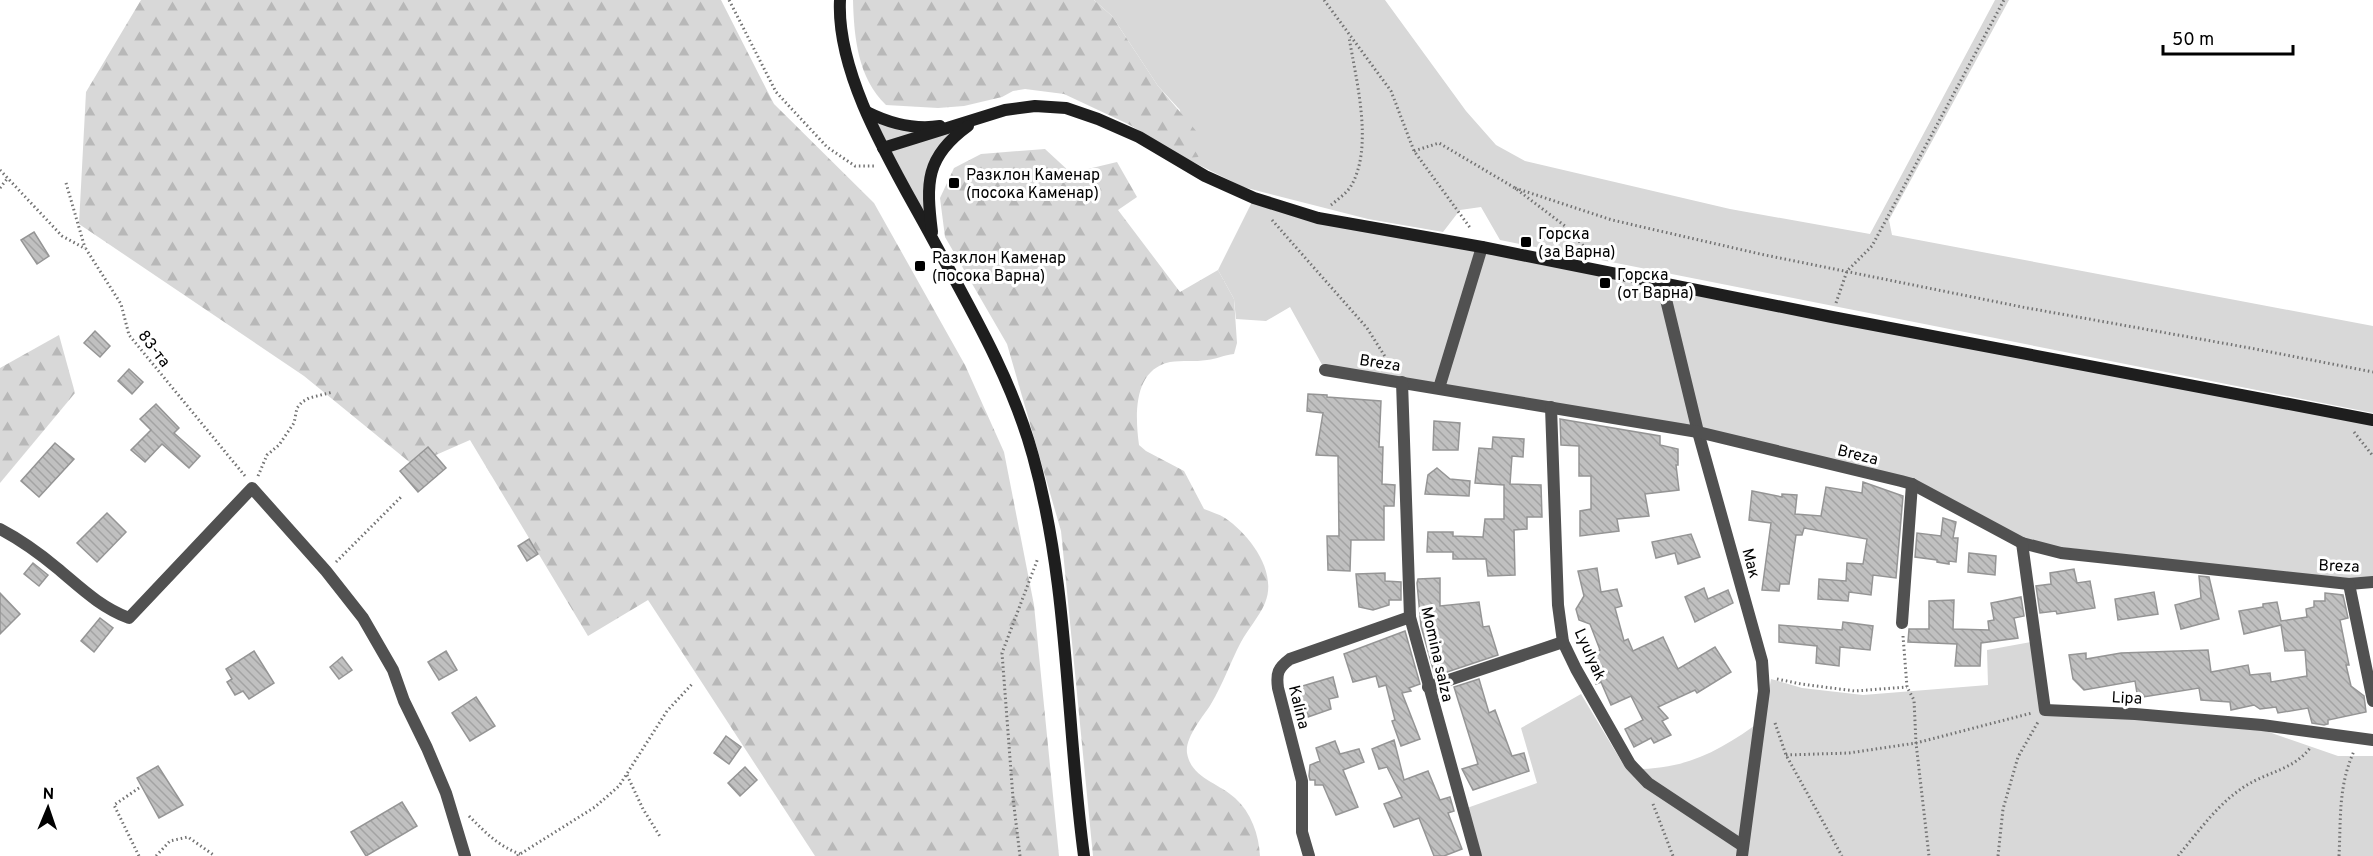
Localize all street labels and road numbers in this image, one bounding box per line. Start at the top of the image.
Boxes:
street label: 83-та [133,327,174,372]
street label: Breza [1358,351,1402,377]
street label: Breza [1835,441,1880,471]
street label: Мак [1737,546,1764,581]
street label: Breza [2318,556,2360,578]
street label: Momina salza [1415,605,1457,704]
street label: Lyulyak [1569,626,1609,684]
street label: Kalina [1283,683,1313,731]
street label: Lipa [2111,688,2143,710]

